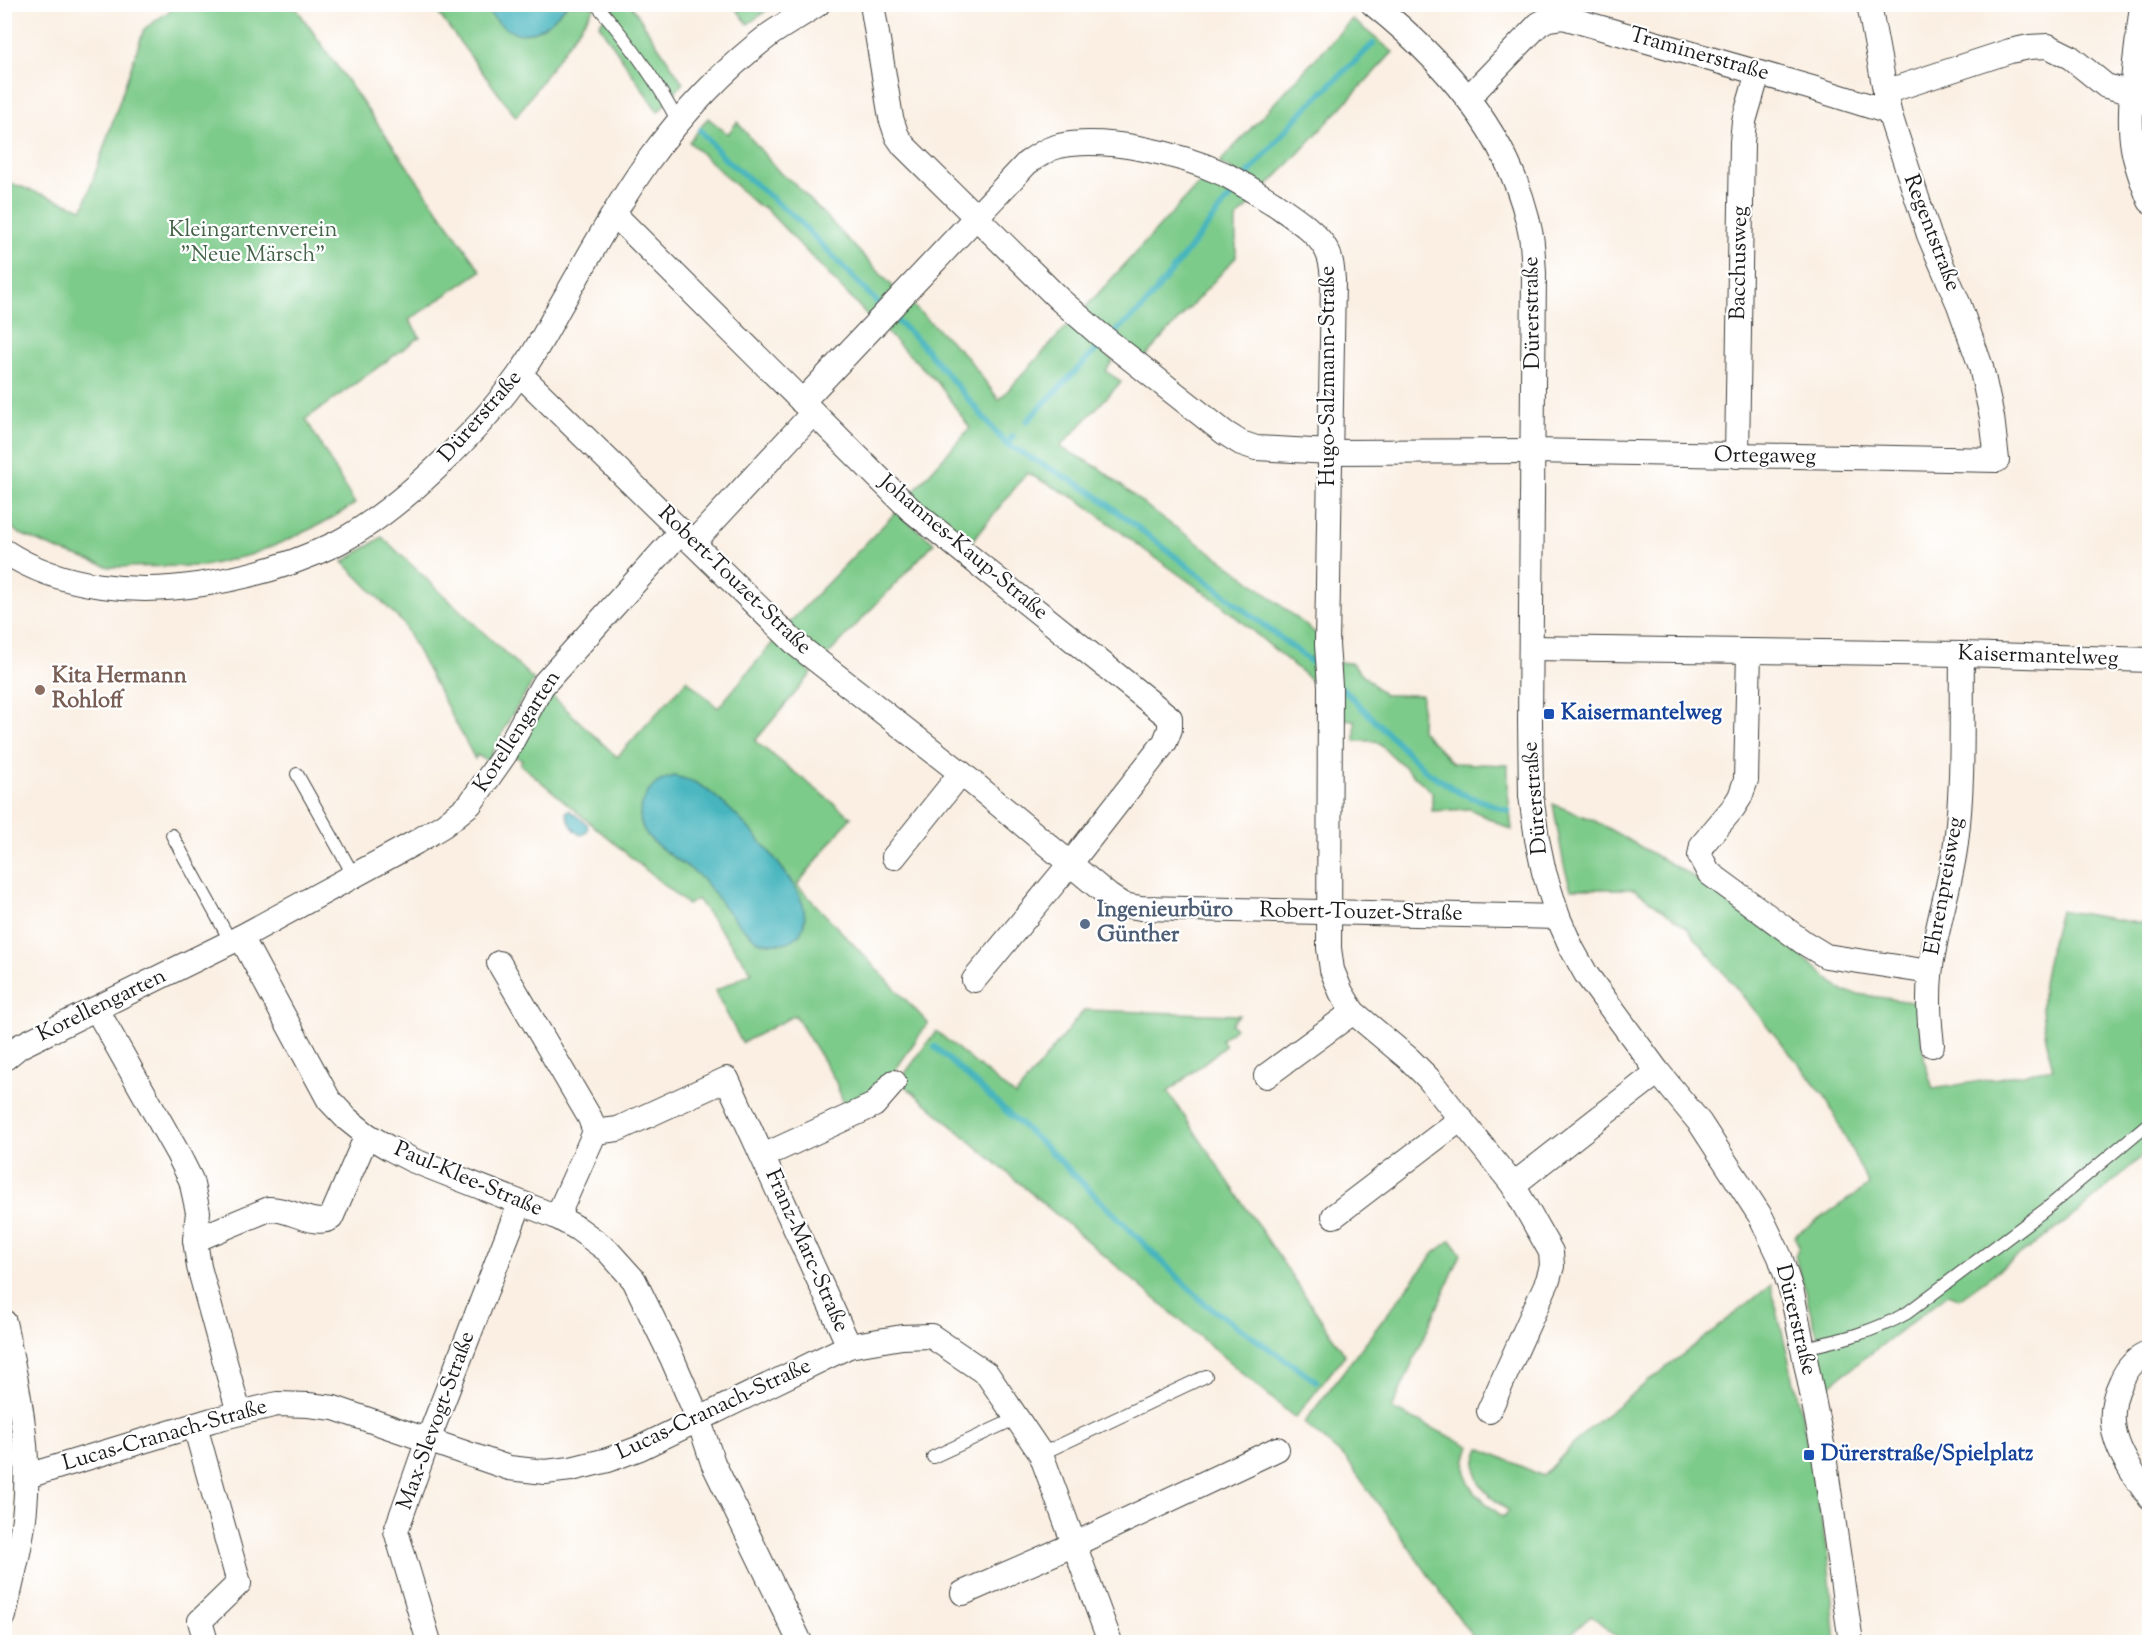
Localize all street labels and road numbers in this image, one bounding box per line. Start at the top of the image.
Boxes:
street label: Traminerstraße [1625,20,1773,90]
street label: Regentstraße [1894,170,1968,296]
street label: Bacchusweg [1723,205,1757,320]
street label: Dürerstraße [1516,256,1550,370]
street label: Hugo-Salzmann-Straße [1313,266,1345,486]
street label: Dürerstraße [432,364,530,470]
street label: Ortegaweg [1714,440,1817,474]
street label: Johannes-Kaup-Straße [871,467,1055,629]
street label: Robert-Touzet-Straße [650,499,818,663]
street label: Kaisermantelweg [1957,638,2119,676]
street label: Korellengarten [466,665,570,799]
street label: Dürerstraße [1515,740,1557,856]
street label: Ehrenpreisweg [1917,814,1973,958]
street label: Robert-Touzet-Straße [1259,895,1463,931]
street label: Korellengarten [32,961,172,1051]
street label: Paul-Klee-Straße [389,1134,547,1226]
street label: Franz-Marc-Straße [756,1164,856,1338]
street label: Dürerstraße [1766,1261,1824,1379]
street label: Max-Slevogt-Straße [390,1327,484,1515]
street label: Lucas-Cranach-Straße [611,1351,817,1469]
street label: Lucas-Cranach-Straße [59,1391,271,1481]

